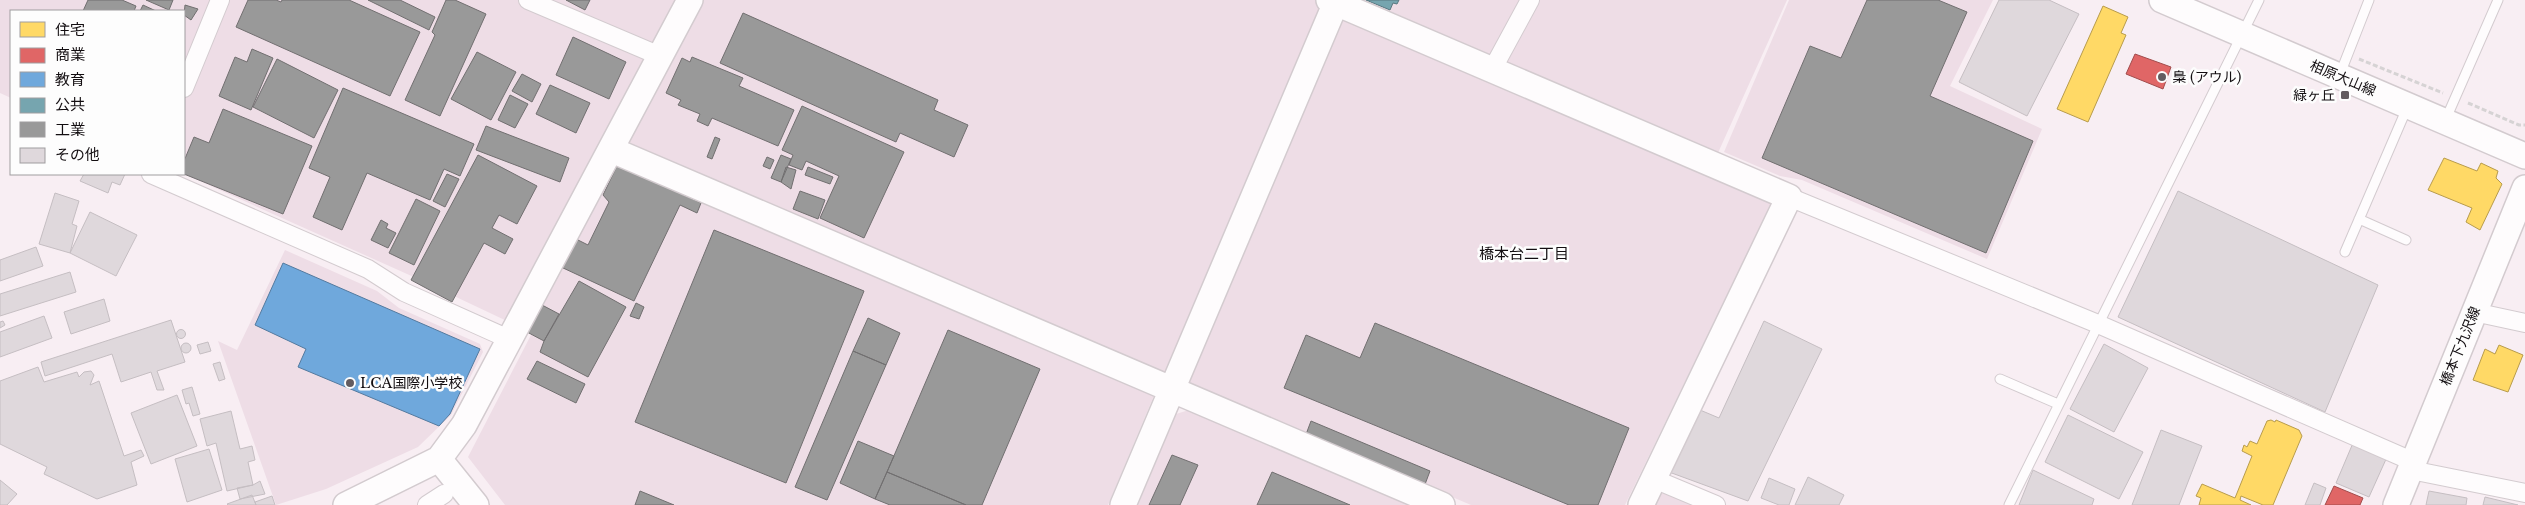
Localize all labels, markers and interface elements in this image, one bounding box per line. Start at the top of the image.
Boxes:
legend [10,10,185,175]
text: 住宅 [55,20,85,39]
text: 商業 [55,45,85,64]
street label: 相原大山線 [2307,56,2379,100]
place label: 梟 (アウル) [2172,68,2241,86]
text: 教育 [55,70,85,89]
marker: 梟 (アウル) [2156,71,2168,83]
place label: 緑ヶ丘 [2293,86,2335,104]
marker: 緑ヶ丘 [2339,89,2351,101]
text: 公共 [55,95,85,114]
text: 工業 [55,120,85,139]
text: その他 [55,145,100,164]
district label: 橋本台二丁目 [1479,244,1569,263]
street label: 橋本下九沢線 [2436,304,2484,388]
place label: LCA国際小学校 [360,374,462,392]
marker: LCA国際小学校 [344,377,356,389]

